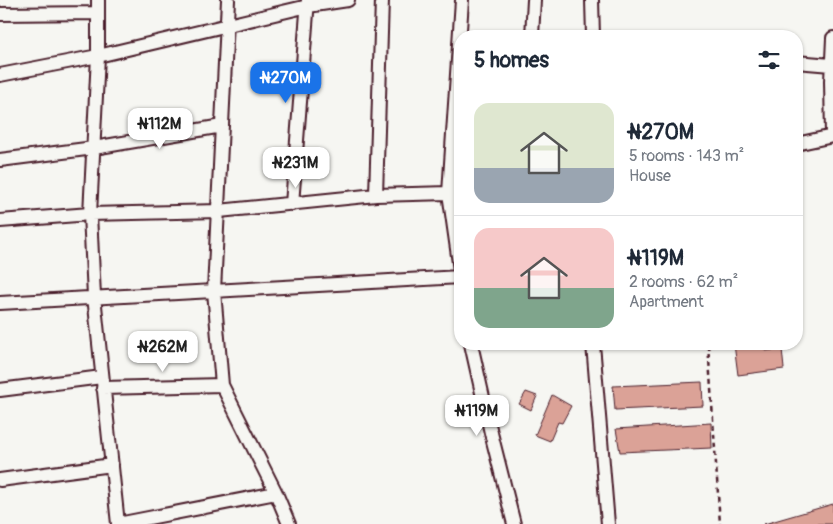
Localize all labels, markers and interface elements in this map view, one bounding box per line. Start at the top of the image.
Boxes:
icon: filters [755,46,783,74]
text: 5 homes [474,47,549,74]
pin: ₦270M [251,62,321,104]
text: ₦270M [261,68,311,88]
pin: ₦112M [125,108,195,150]
text: ₦112M [139,114,181,134]
text: ₦270M [629,119,694,146]
icon: home [514,123,574,183]
pin: ₦231M [261,146,331,189]
text: 5 rooms · 143 m² [629,146,744,166]
text: ₦231M [274,153,318,173]
text: House [629,166,671,186]
text: ₦119M [629,245,684,272]
icon: home [514,248,574,308]
text: 2 rooms · 62 m² [629,272,738,292]
text: Apartment [629,292,704,312]
pin: ₦262M [128,330,198,373]
text: ₦262M [139,337,187,357]
pin: ₦119M [442,394,512,437]
text: ₦119M [456,401,498,421]

